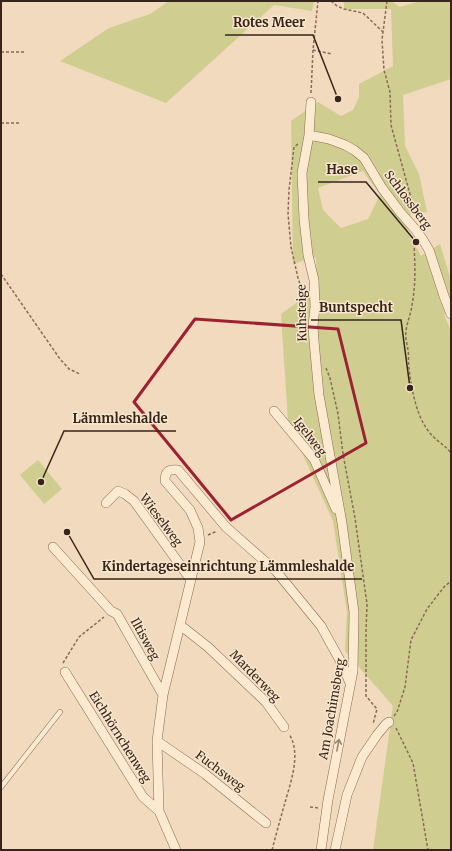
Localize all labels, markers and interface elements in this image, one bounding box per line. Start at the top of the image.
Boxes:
callout: Rotes Meer [225,10,313,35]
text: Rotes Meer [233,14,305,31]
callout: Hase [318,157,366,182]
text: Hase [326,161,358,178]
street label: Schlossberg [381,167,436,233]
street label: Kuhsteige [294,284,309,342]
callout: Buntspecht [311,295,401,320]
text: Buntspecht [319,299,394,316]
callout: Lämmleshalde [64,406,176,431]
text: Lämmleshalde [72,410,168,427]
street label: Igelweg [291,414,331,460]
street label: Wieselweg [136,490,186,549]
callout: Kindertageseinrichtung Lämmleshalde [94,554,362,579]
text: Kindertageseinrichtung Lämmleshalde [102,558,354,575]
street label: Iltisweg [128,615,164,663]
street label: Marderweg [227,647,284,705]
street label: Am Joachimsberg [315,656,348,762]
street label: Eichhörnchenweg [86,688,155,786]
one-way arrow [335,739,343,752]
street label: Fuchsweg [193,747,249,794]

